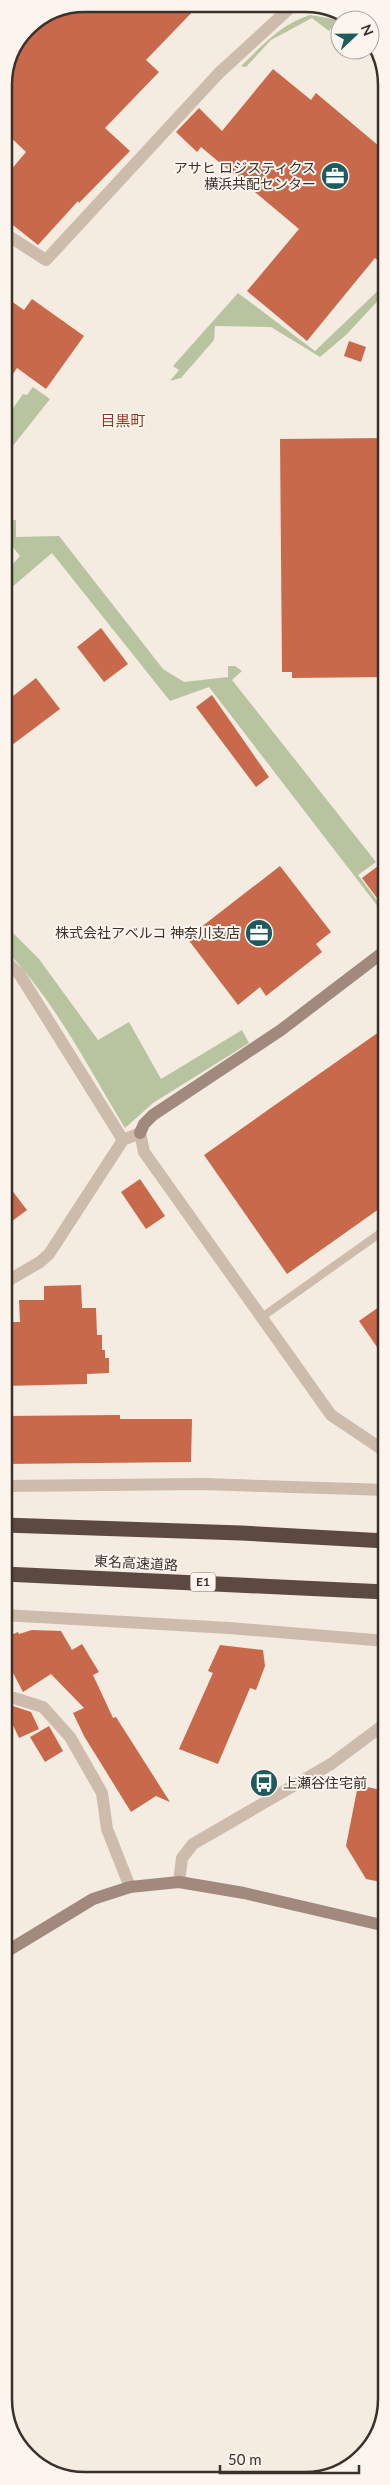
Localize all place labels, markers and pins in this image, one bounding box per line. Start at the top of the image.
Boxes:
place label: アサヒ ロジスティクス 横浜共配センター [174,159,316,192]
office icon: アサヒ ロジスティクス 横浜共配センター [320,161,350,191]
office icon: 株式会社アベルコ 神奈川支店 [244,918,274,948]
place label: 株式会社アベルコ 神奈川支店 [55,924,240,941]
bus stop icon: 上瀬谷住宅前 [249,1768,279,1798]
place label: 上瀬谷住宅前 [283,1774,367,1791]

